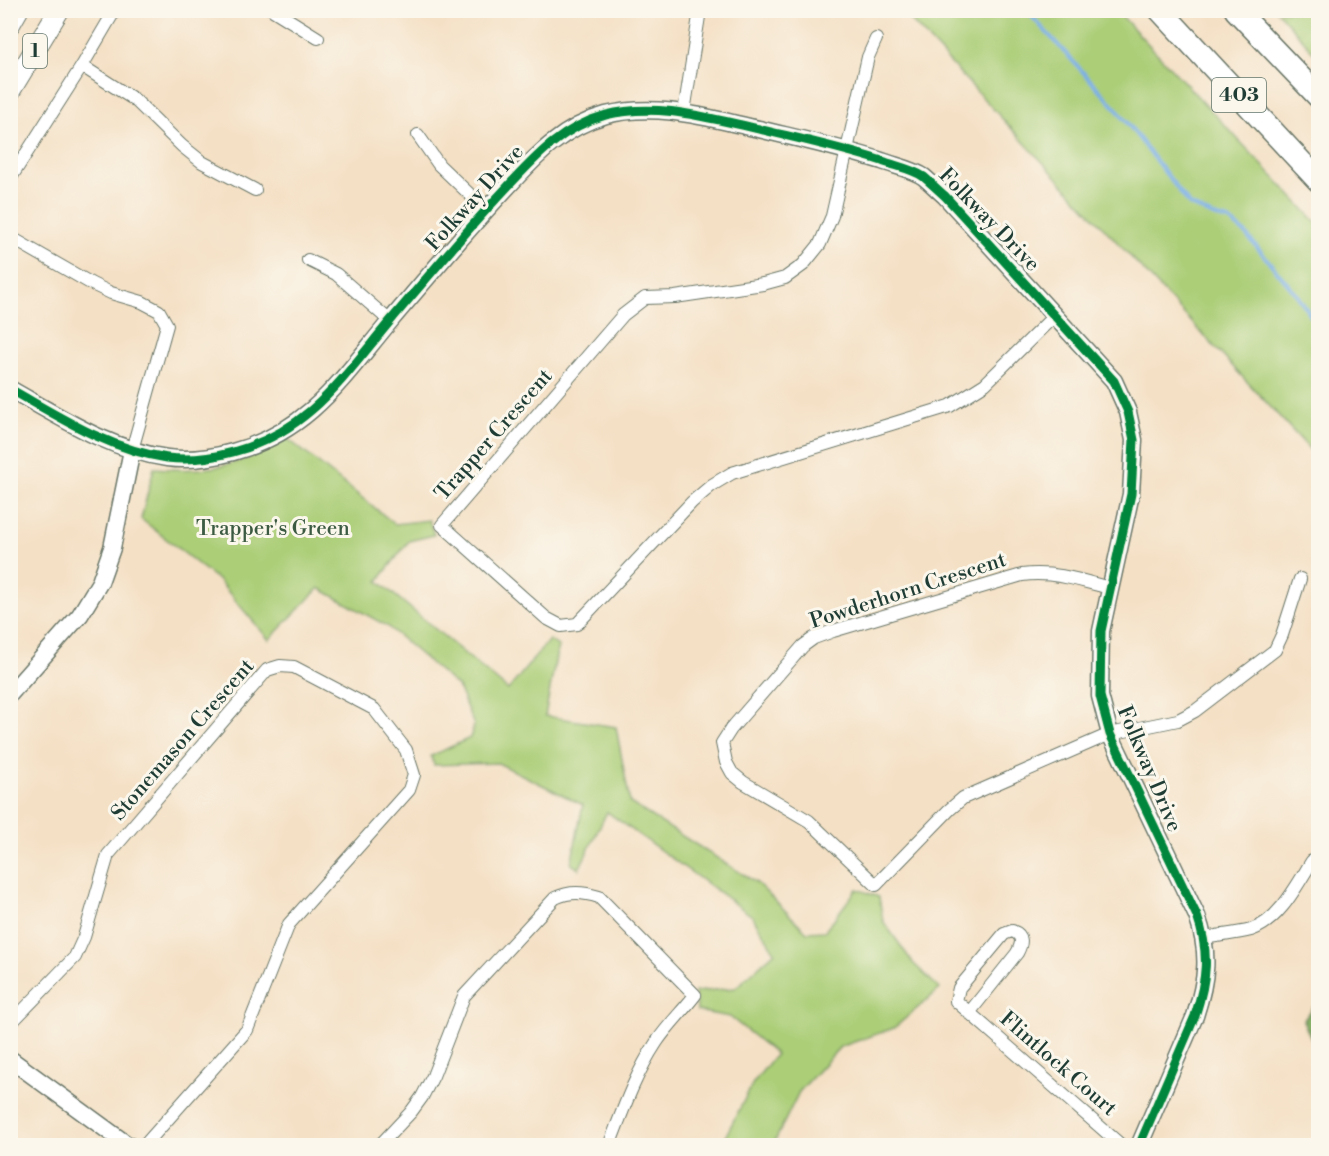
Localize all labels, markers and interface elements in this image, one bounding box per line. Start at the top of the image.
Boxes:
road number: 1 [23,34,47,68]
road number: 403 [1212,78,1266,112]
street label: Folkway Drive [420,139,530,257]
street label: Folkway Drive [933,163,1045,277]
street label: Trapper Crescent [430,363,559,506]
park label: Trapper's Green [196,516,350,542]
street label: Powderhorn Crescent [807,547,1010,635]
street label: Stonemason Crescent [106,654,261,826]
street label: Folkway Drive [1111,702,1187,836]
street label: Flintlock Court [994,1006,1122,1122]

